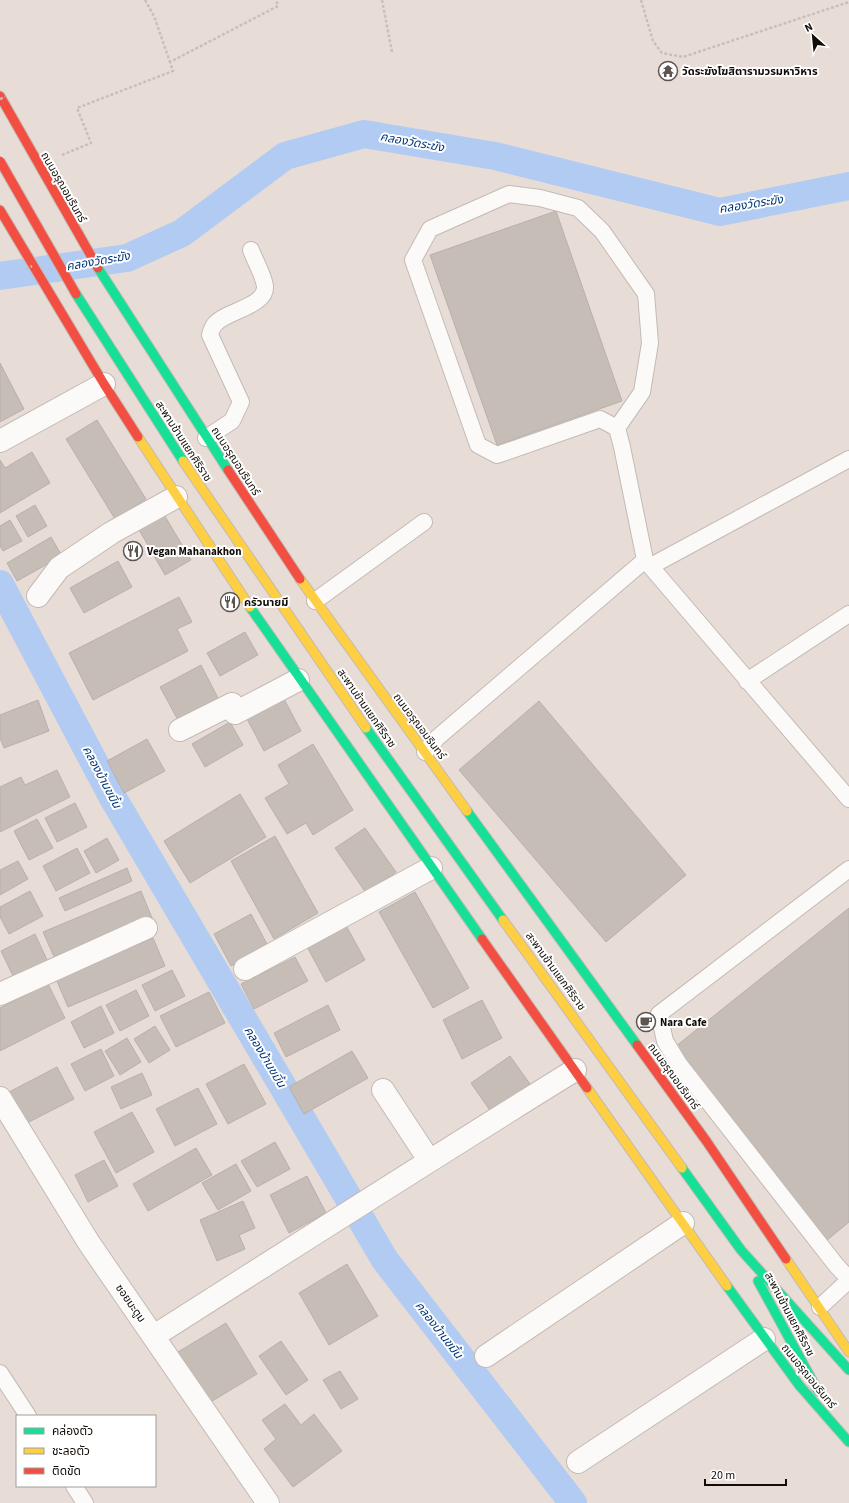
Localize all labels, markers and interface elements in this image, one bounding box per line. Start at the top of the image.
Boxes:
north arrow [793,16,833,56]
text: N [802,19,815,36]
temple icon: วัดระฆังโฆสิตารามวรมหาวิหาร [657,60,679,82]
place label: วัดระฆังโฆสิตารามวรมหาวิหาร [682,64,818,79]
water label: คลองวัดระฆัง [379,129,446,157]
street label: ถนนอรุณอมรินทร์ [37,149,90,226]
water label: คลองวัดระฆัง [718,191,785,218]
water label: คลองวัดระฆัง [65,247,132,275]
street label: สะพานข้ามแยกศิริราช [152,398,215,484]
street label: ถนนอรุณอมรินทร์ [208,424,264,499]
restaurant icon: Vegan Mahanakhon [122,540,144,562]
place label: Vegan Mahanakhon [146,544,242,559]
restaurant icon: ครัวนายมี [219,591,241,613]
place label: ครัวนายมี [244,595,288,610]
street label: สะพานข้ามแยกศิริราช [334,666,399,751]
street label: ถนนอรุณอมรินทร์ [390,690,450,763]
water label: คลองบ้านขมิ้น [78,743,126,812]
street label: สะพานข้ามแยกศิริราช [522,929,589,1013]
cafe icon: Nara Cafe [635,1011,657,1033]
place label: Nara Cafe [660,1015,707,1030]
water label: คลองบ้านขมิ้น [240,1023,290,1091]
street label: ถนนอรุณอมรินทร์ [644,1040,703,1113]
street label: สะพานข้ามแยกศิริราช [761,1270,818,1359]
street label: ซอยมะตูม [112,1281,149,1325]
water label: คลองบ้านขมิ้น [411,1298,467,1363]
street label: ถนนอรุณอมรินทร์ [778,1341,840,1412]
legend [16,1415,156,1487]
text: คล่องตัว [52,1423,93,1440]
text: ชะลอตัว [52,1443,90,1460]
scale bar [705,1461,786,1487]
text: ติดขัด [52,1463,81,1480]
text: 20 m [711,1467,735,1484]

